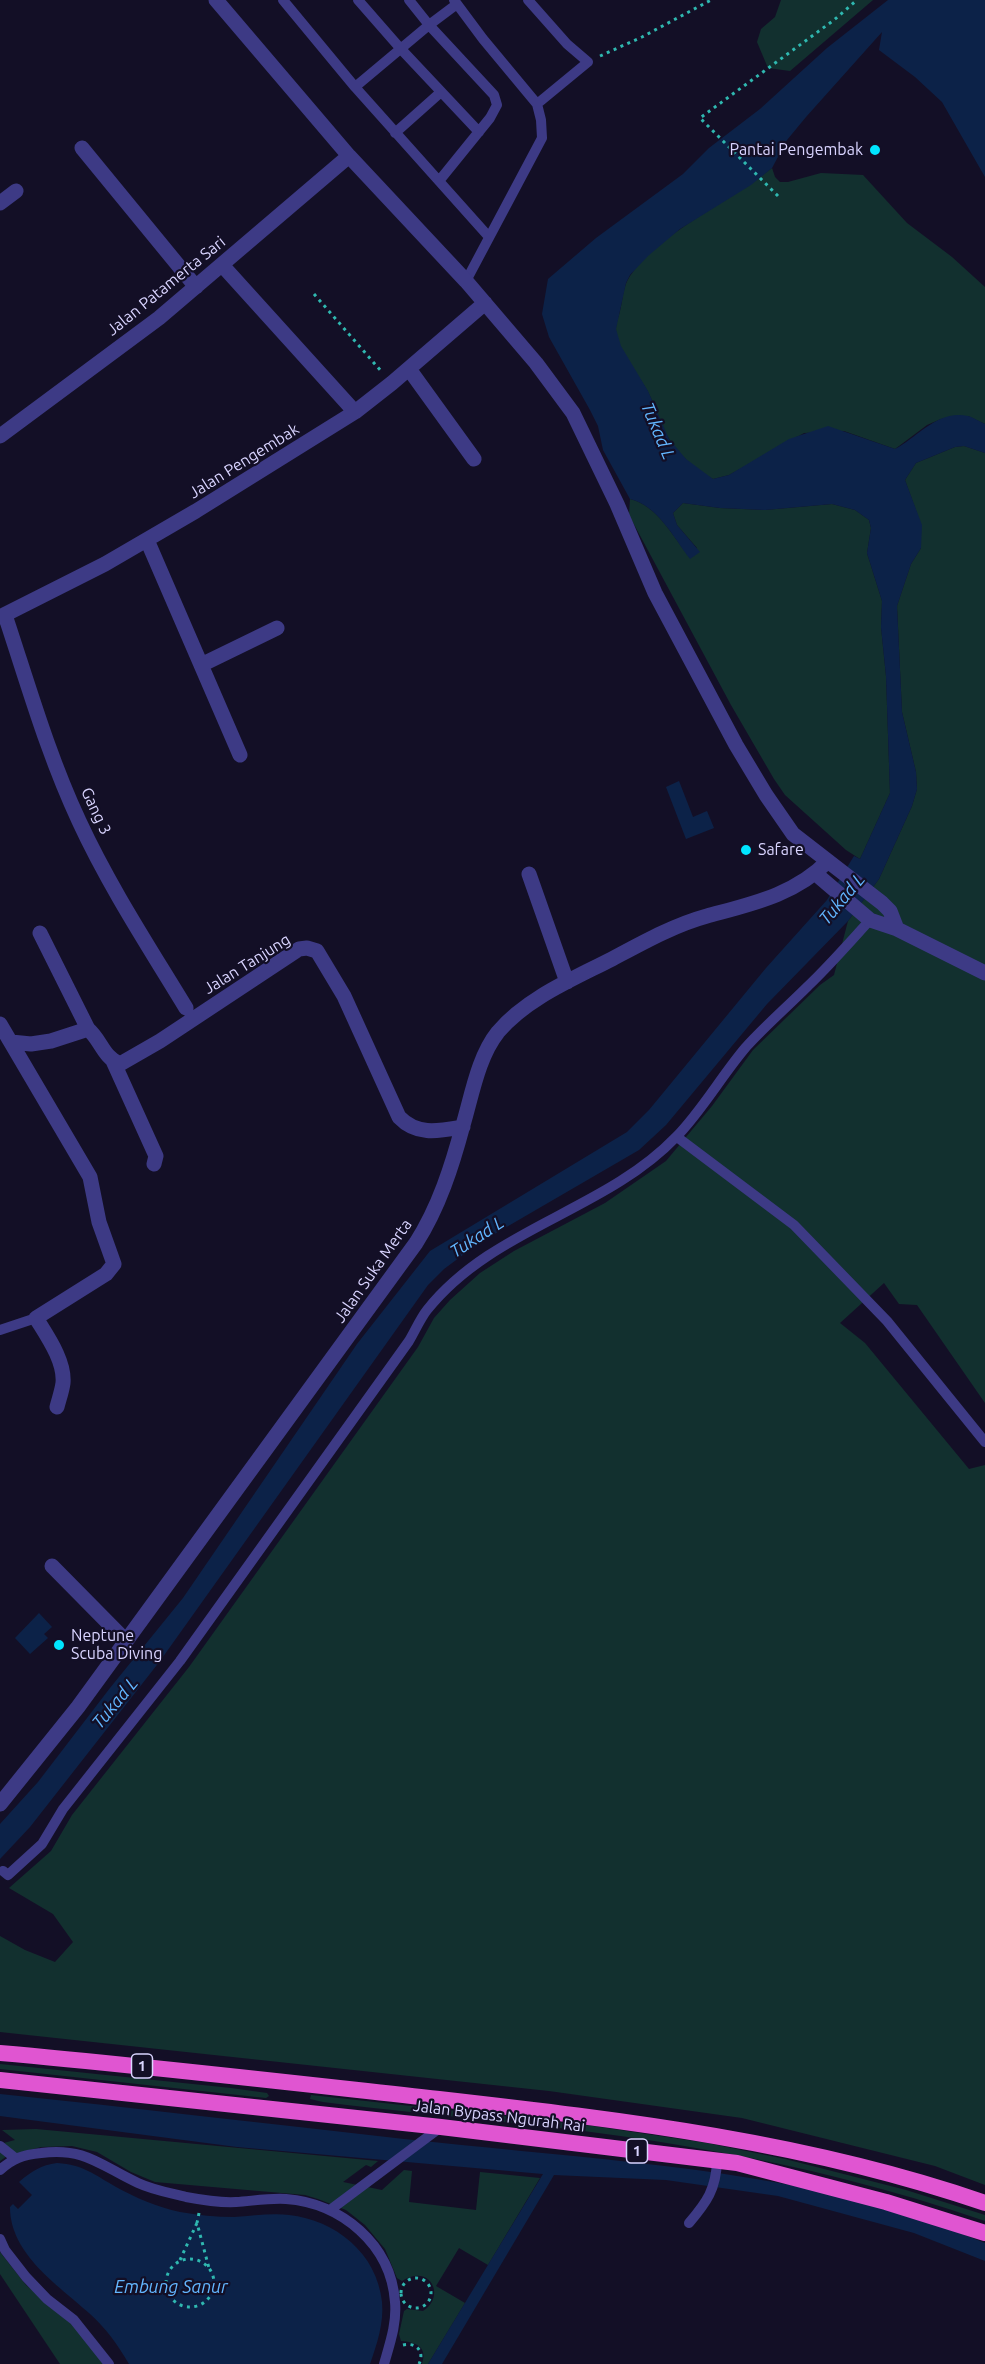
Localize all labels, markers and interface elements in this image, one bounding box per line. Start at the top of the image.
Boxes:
place label: Pantai Pengembak [729,140,863,160]
marker: Pantai Pengembak [868,143,882,157]
street label: Jalan Patamerta Sari [103,232,229,340]
water label: Tukad L [636,399,680,463]
street label: Jalan Pengembak [185,419,303,503]
street label: Gang 3 [77,784,115,838]
place label: Safare [758,840,804,860]
marker: Safare [739,843,753,857]
water label: Tukad L [814,869,870,929]
street label: Jalan Tanjung [200,930,294,998]
water label: Tukad L [446,1212,508,1262]
street label: Jalan Suka Merta [330,1215,416,1327]
place label: Neptune Scuba Diving [71,1626,162,1664]
marker: Neptune Scuba Diving [52,1638,66,1652]
water label: Tukad L [87,1673,143,1733]
road number: 1 [132,2054,152,2078]
street label: Jalan Bypass Ngurah Rai [412,2096,586,2136]
road number: 1 [626,2139,648,2163]
water label: Embung Sanur [114,2276,228,2298]

